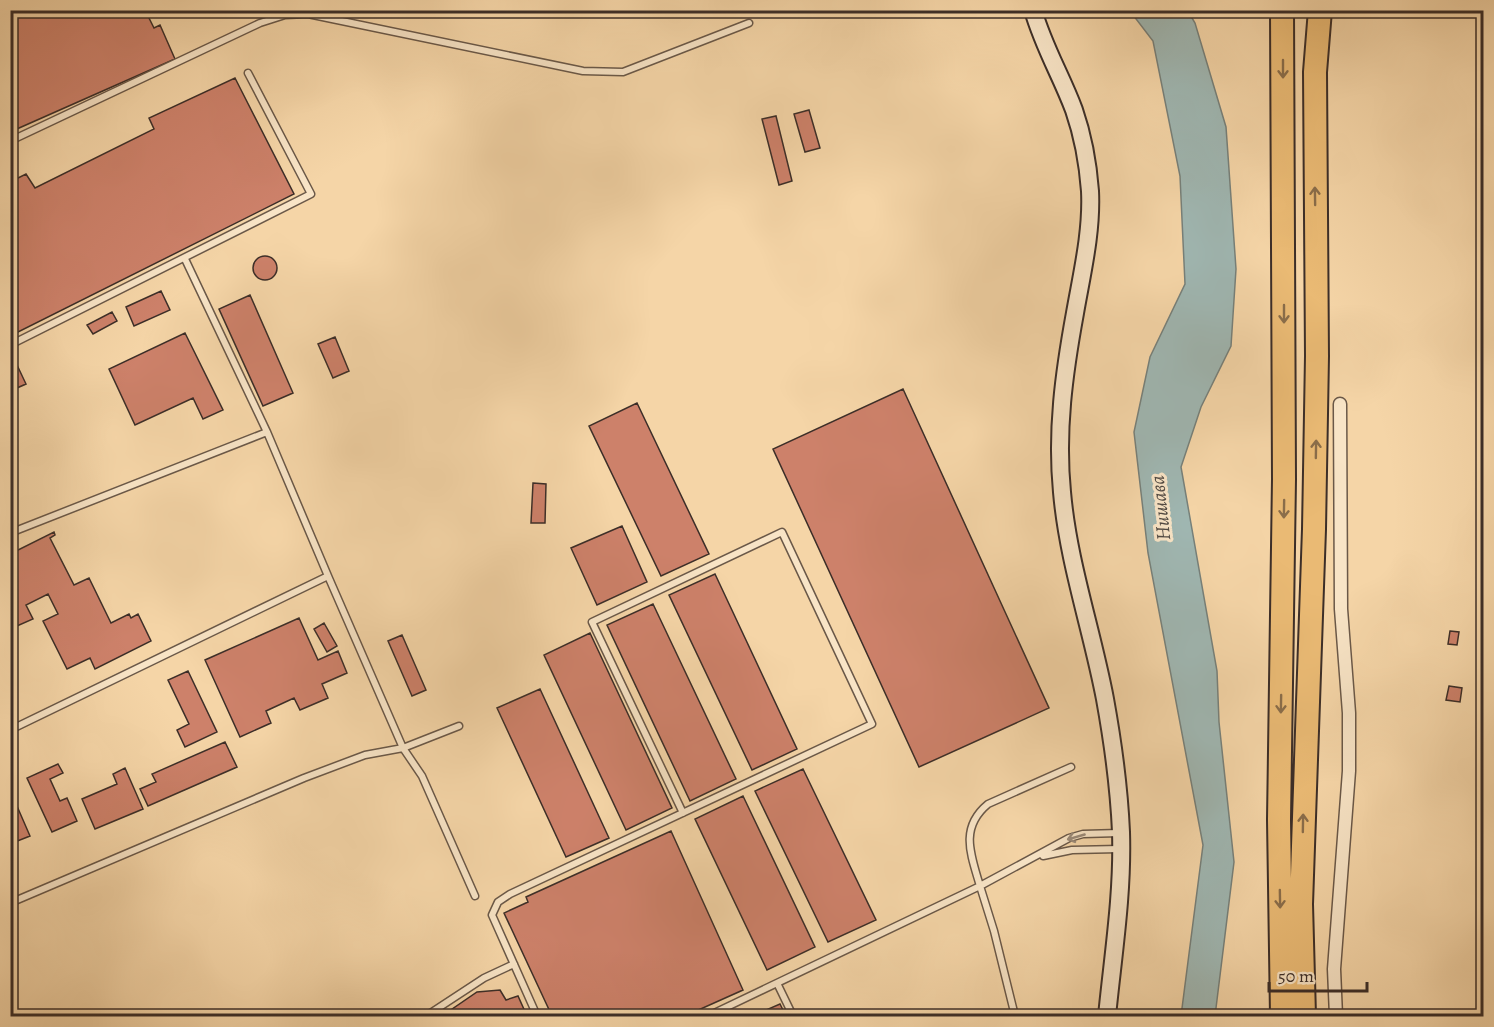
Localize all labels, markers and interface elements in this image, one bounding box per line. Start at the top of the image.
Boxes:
one-way arrow [1277,58,1289,78]
one-way arrow [1310,186,1321,206]
one-way arrow [1278,304,1290,324]
one-way arrow [1310,440,1321,460]
water label: Нишава [1144,474,1177,542]
one-way arrow [1278,499,1290,519]
one-way arrow [1275,693,1287,713]
one-way arrow [1297,814,1308,834]
one-way arrow [1067,831,1086,843]
one-way arrow [1274,888,1286,908]
scale bar [1269,955,1366,993]
text: 50 m [1278,964,1314,988]

